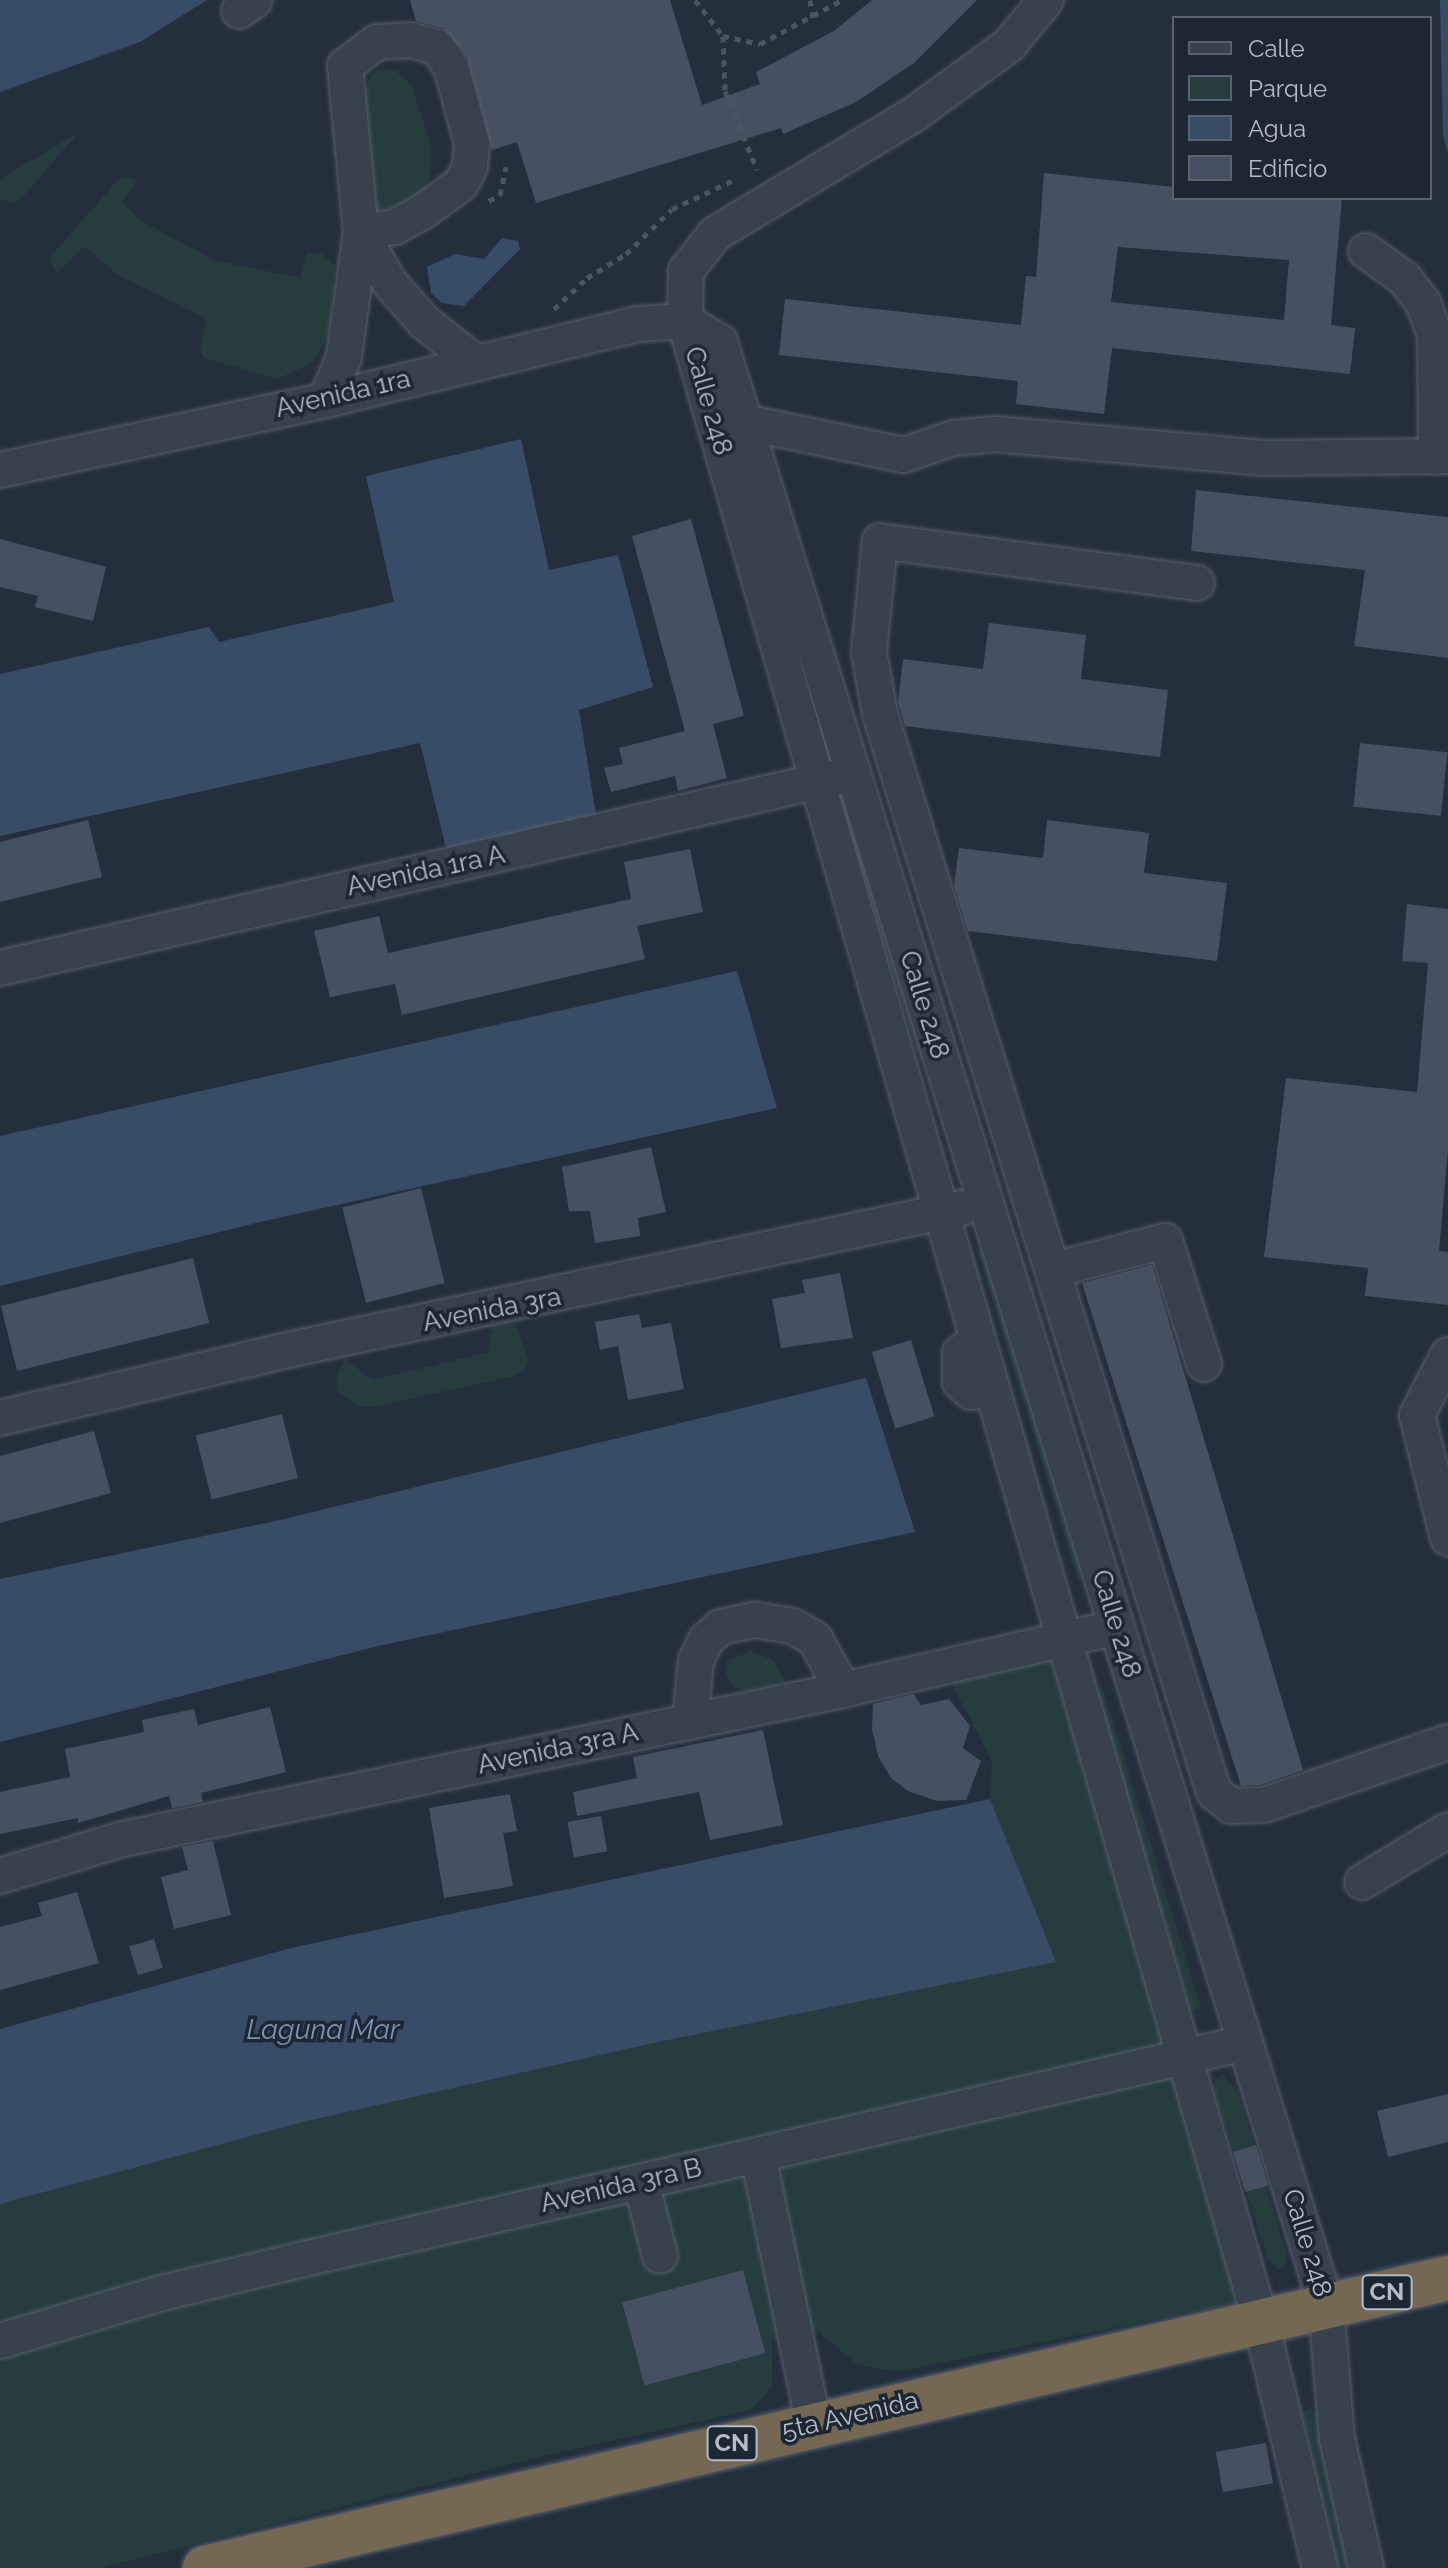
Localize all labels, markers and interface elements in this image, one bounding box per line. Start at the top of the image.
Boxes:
legend [1172,16,1432,200]
text: Calle [1248,34,1305,63]
text: Parque [1248,74,1327,103]
text: Agua [1248,114,1306,143]
text: Edificio [1248,154,1327,183]
street label: Calle 248 [678,343,738,459]
street label: Avenida 1ra [272,363,414,425]
street label: Avenida 1ra A [344,839,508,903]
street label: Calle 248 [893,947,955,1063]
street label: Avenida 3ra [420,1281,564,1339]
street label: Calle 248 [1085,1566,1147,1682]
street label: Avenida 3ra A [474,1717,642,1781]
water label: Laguna Mar [246,2013,400,2047]
street label: Avenida 3ra B [537,2152,705,2220]
street label: Calle 248 [1276,2185,1338,2301]
road number: CN [1361,2272,1413,2312]
street label: 5ta Avenida [778,2385,922,2447]
road number: CN [706,2423,758,2463]

